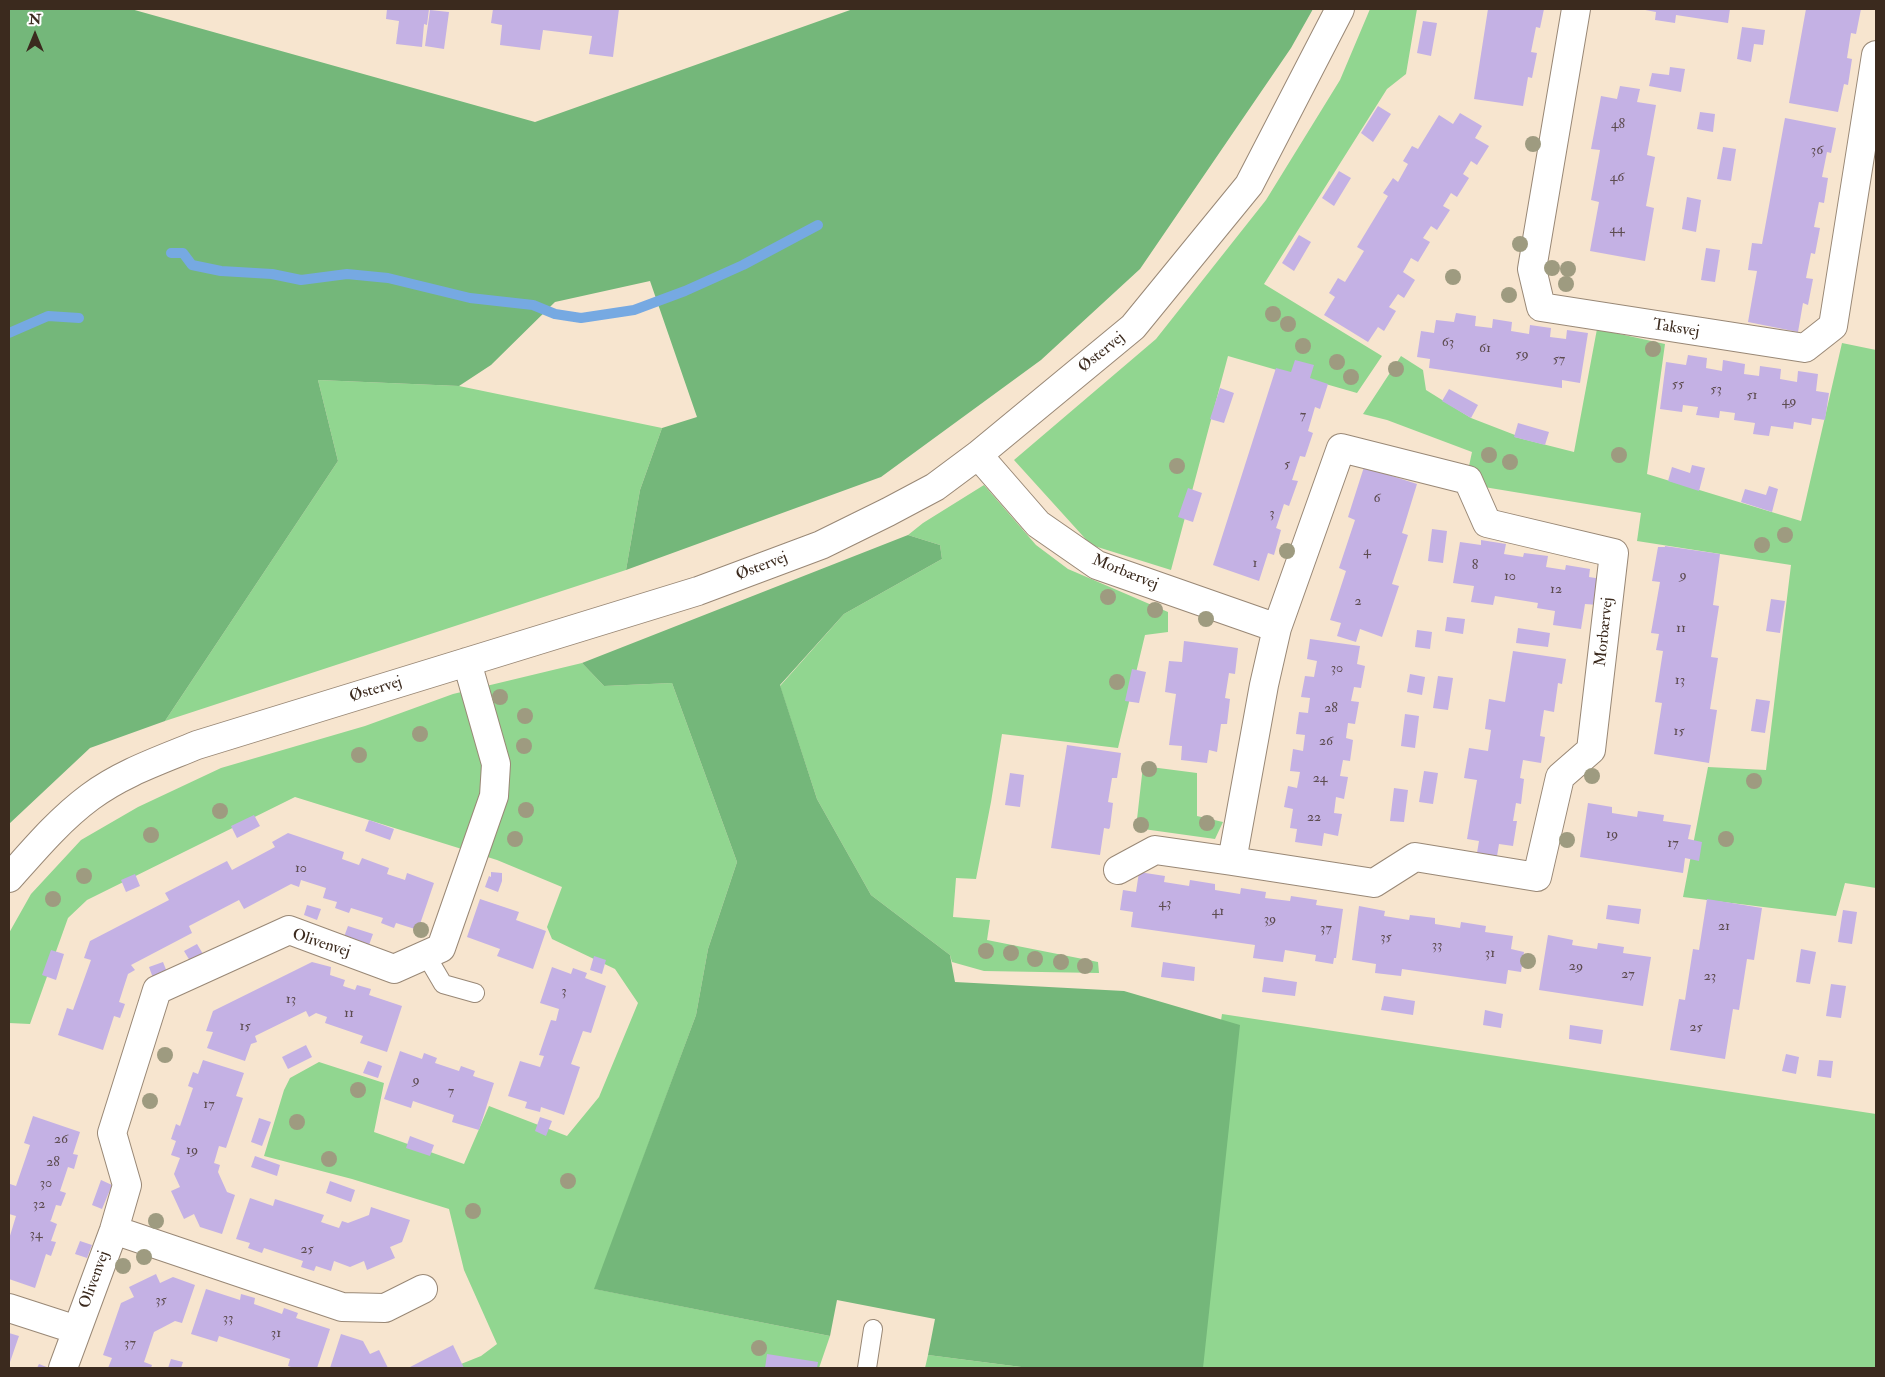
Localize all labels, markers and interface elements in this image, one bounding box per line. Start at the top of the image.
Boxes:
north arrow [10,10,60,60]
text: N [29,11,41,28]
house number: 48 [1611,117,1625,133]
house number: 36 [1811,143,1823,159]
house number: 46 [1610,170,1624,186]
house number: 44 [1609,222,1625,238]
street label: Taksvej [1651,316,1701,342]
street label: Østervej [1075,329,1129,377]
house number: 63 [1442,335,1454,351]
house number: 61 [1479,341,1491,357]
house number: 59 [1515,347,1529,363]
house number: 57 [1553,352,1565,368]
house number: 55 [1672,377,1684,393]
house number: 53 [1710,382,1722,398]
house number: 51 [1746,388,1758,404]
house number: 49 [1782,394,1796,410]
house number: 7 [1300,408,1306,424]
house number: 5 [1284,457,1290,473]
house number: 6 [1373,491,1381,507]
house number: 3 [1269,506,1275,522]
house number: 4 [1363,544,1371,560]
street label: Østervej [734,548,790,586]
street label: Morbærvej [1089,551,1161,595]
house number: 1 [1253,556,1257,572]
house number: 8 [1472,558,1478,574]
house number: 9 [1679,568,1687,584]
house number: 10 [1504,569,1516,585]
house number: 12 [1550,582,1562,598]
house number: 2 [1354,594,1362,610]
street label: Morbærvej [1592,596,1618,668]
house number: 11 [1676,621,1686,637]
house number: 30 [1331,661,1343,677]
street label: Østervej [348,673,404,707]
house number: 13 [1675,673,1685,689]
house number: 28 [1324,701,1338,717]
house number: 15 [1673,724,1685,740]
house number: 26 [1319,734,1333,750]
house number: 24 [1313,771,1327,787]
house number: 22 [1307,810,1321,826]
house number: 19 [1606,827,1618,843]
house number: 17 [1667,836,1679,852]
house number: 10 [295,861,307,877]
house number: 43 [1159,896,1171,912]
house number: 41 [1212,904,1224,920]
house number: 39 [1264,912,1276,928]
house number: 21 [1718,919,1730,935]
house number: 37 [1320,921,1332,937]
street label: Olivenvej [290,926,352,962]
house number: 35 [1380,930,1392,946]
house number: 33 [1432,938,1442,954]
house number: 31 [1485,946,1495,962]
house number: 29 [1569,959,1583,975]
house number: 27 [1621,967,1635,983]
house number: 23 [1704,969,1716,985]
house number: 3 [561,984,567,1000]
house number: 13 [286,992,296,1008]
house number: 11 [344,1006,354,1022]
house number: 15 [239,1019,251,1035]
house number: 25 [1689,1020,1703,1036]
house number: 9 [412,1073,420,1089]
house number: 7 [448,1084,454,1100]
house number: 17 [203,1097,215,1113]
house number: 26 [54,1132,68,1148]
house number: 19 [186,1143,198,1159]
house number: 28 [46,1155,60,1171]
house number: 30 [40,1176,52,1192]
house number: 32 [33,1197,45,1213]
house number: 34 [30,1227,42,1243]
house number: 25 [300,1242,314,1258]
street label: Olivenvej [76,1249,114,1311]
house number: 35 [155,1293,167,1309]
house number: 33 [223,1311,233,1327]
house number: 31 [271,1326,281,1342]
house number: 37 [124,1336,136,1352]

